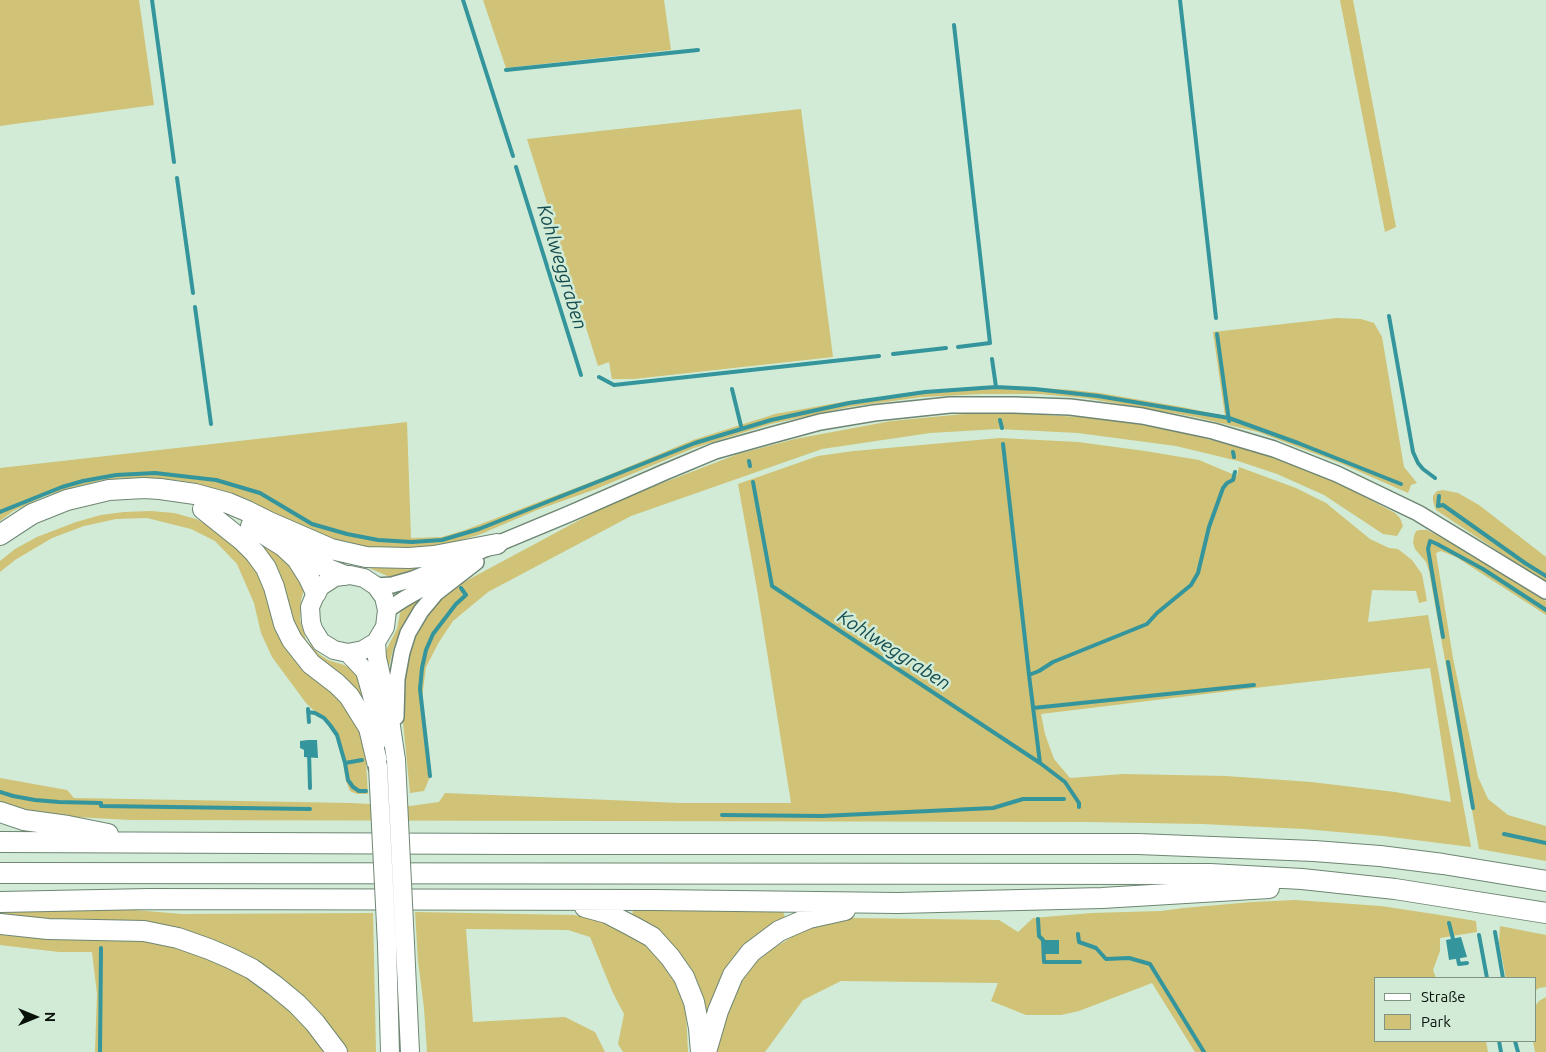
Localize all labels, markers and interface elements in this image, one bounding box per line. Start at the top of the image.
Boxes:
water label: Kohlweggraben [532,202,592,332]
water label: Kohlweggraben [833,605,955,695]
legend [1374,977,1536,1042]
text: Straße [1421,988,1465,1005]
north arrow [10,992,60,1042]
text: N [42,1012,58,1022]
text: Park [1421,1013,1451,1030]

